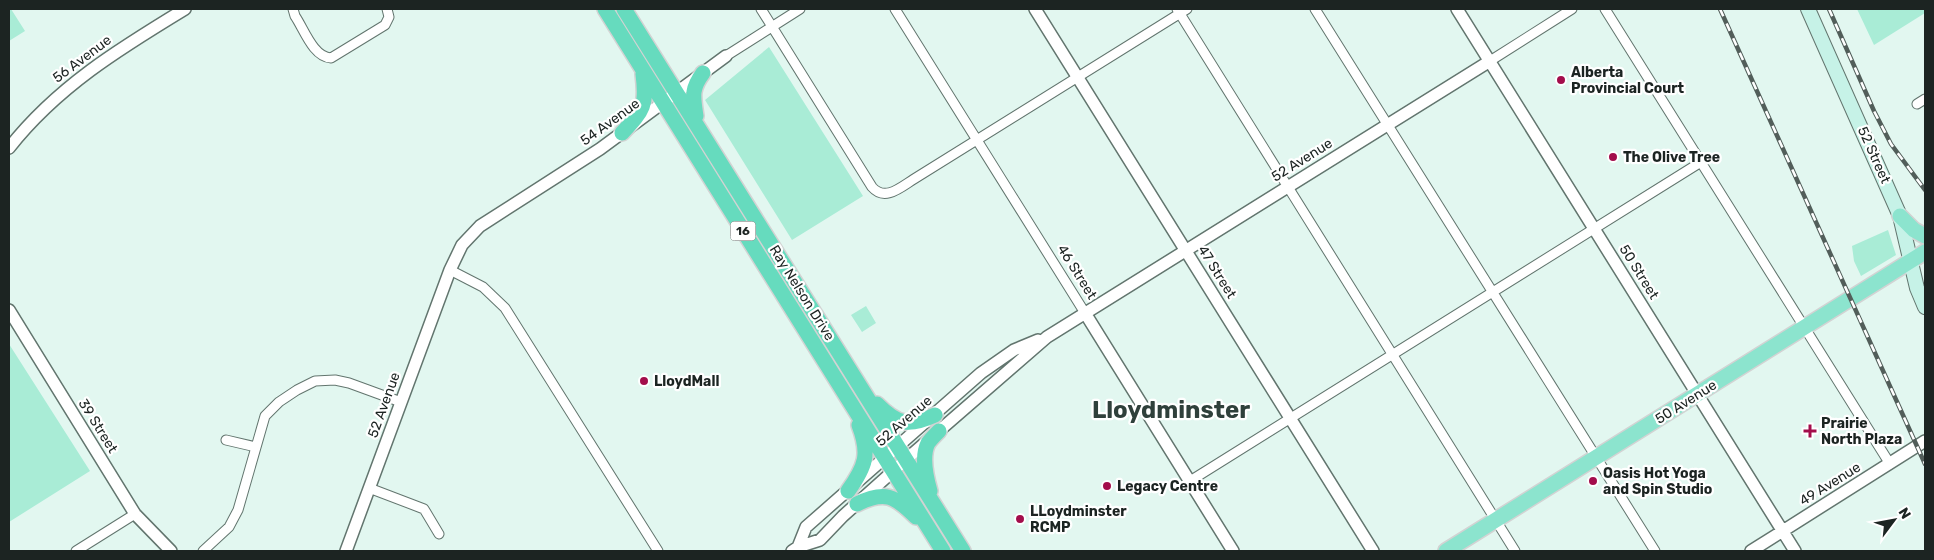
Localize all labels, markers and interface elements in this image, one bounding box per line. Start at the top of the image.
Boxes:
street label: 56 Avenue [49,31,115,87]
place label: Alberta Provincial Court [1571,64,1685,97]
marker: Alberta Provincial Court [1555,74,1567,86]
street label: 54 Avenue [577,95,643,149]
street label: 52 Street [1854,124,1894,187]
street label: 52 Avenue [1268,135,1336,185]
place label: The Olive Tree [1623,149,1720,166]
marker: The Olive Tree [1607,151,1619,163]
road number: 16 [730,222,756,240]
street label: Ray Nelson Drive [766,242,838,344]
street label: 46 Street [1054,242,1101,303]
street label: 47 Street [1194,242,1240,302]
street label: 50 Street [1616,242,1663,303]
street label: 52 Avenue [364,370,404,440]
place label: LloydMall [654,373,719,390]
marker: LloydMall [638,375,650,387]
street label: 50 Avenue [1652,376,1720,428]
street label: 52 Avenue [873,392,936,450]
street label: 39 Street [75,396,122,457]
district label: Lloydminster [1092,396,1250,424]
place label: Prairie North Plaza [1821,415,1902,448]
marker: Prairie North Plaza [1803,424,1817,438]
street label: 49 Avenue [1796,458,1864,509]
place label: Oasis Hot Yoga and Spin Studio [1603,465,1712,498]
marker: Oasis Hot Yoga and Spin Studio [1587,475,1599,487]
place label: Legacy Centre [1117,478,1218,495]
marker: Legacy Centre [1101,480,1113,492]
north arrow [1869,495,1919,545]
place label: LLoydminster RCMP [1030,503,1127,536]
text: N [1895,505,1914,522]
marker: LLoydminster RCMP [1014,513,1026,525]

